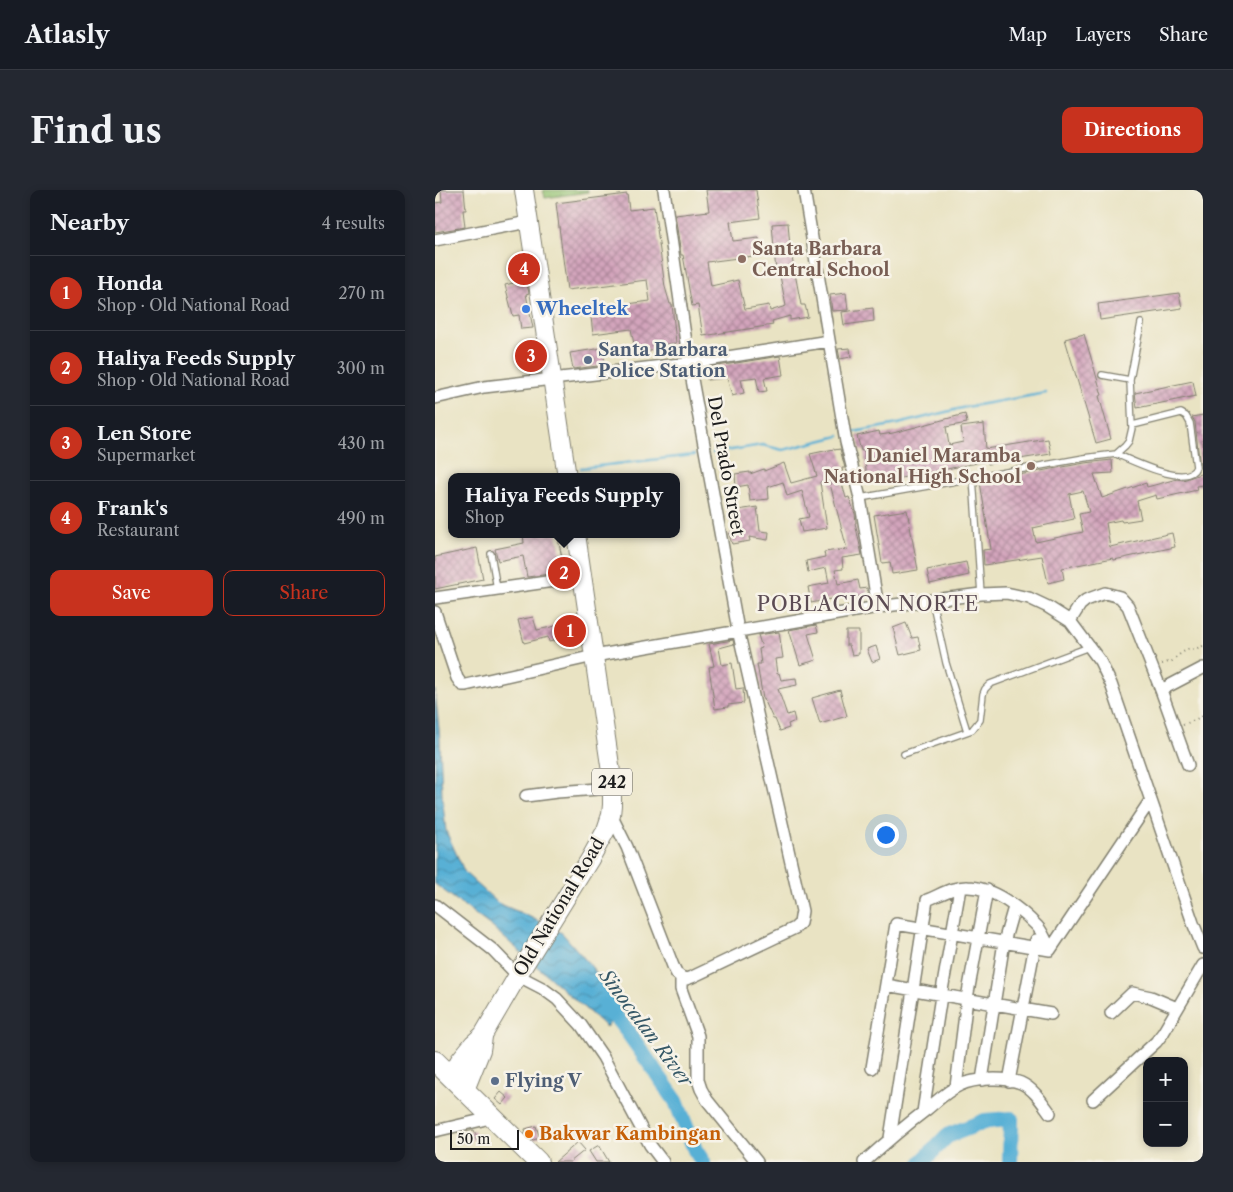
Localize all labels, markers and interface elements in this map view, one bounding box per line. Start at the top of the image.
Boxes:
text: Atlasly [25,20,109,49]
text: Map [1009,24,1047,46]
text: Layers [1075,24,1131,46]
text: Share [1159,24,1208,46]
button: Directions [1062,107,1203,153]
text: Find us [30,109,162,152]
text: Nearby [50,210,129,235]
text: 4 results [322,213,385,233]
place label: Santa Barbara Central School [752,238,890,281]
pin: 4 [508,250,540,288]
marker: Santa Barbara Central School [736,253,748,265]
text: Honda [97,272,163,295]
text: 1 [62,283,70,303]
text: 270 m [339,283,385,303]
text: Shop · Old National Road [97,295,290,315]
place label: Wheeltek [535,298,629,320]
marker: Wheeltek [520,303,532,315]
pin: 3 [515,337,547,375]
place label: Santa Barbara Police Station [598,339,728,382]
text: Haliya Feeds Supply [97,347,295,370]
marker: Santa Barbara Police Station [582,354,594,366]
text: 2 [61,358,71,378]
text: 300 m [337,358,385,378]
text: Shop · Old National Road [97,370,290,390]
street label: Del Prado Street [703,394,749,538]
text: Len Store [97,422,192,445]
text: 3 [61,433,71,453]
text: 430 m [338,433,385,453]
text: Supermarket [97,445,195,465]
place label: Daniel Maramba National High School [824,445,1022,488]
marker: Daniel Maramba National High School [1025,460,1037,472]
popup [448,473,680,538]
text: Haliya Feeds Supply [465,484,663,507]
text: Frank's [97,497,168,520]
text: Shop [465,507,504,527]
text: 4 [61,508,71,528]
text: 490 m [337,508,385,528]
text: Restaurant [97,520,179,540]
pin: 2 [548,554,580,592]
button: Save [50,570,213,616]
button: Share [223,570,385,616]
district label: POBLACION NORTE [757,592,979,616]
pin: 1 [554,612,586,650]
road number: 242 [592,768,632,796]
your location [873,822,899,848]
street label: Old National Road [509,834,609,980]
water label: Sinocalan River [594,964,698,1092]
map controls [1143,1057,1188,1147]
button: + [1143,1057,1188,1102]
place label: Flying V [505,1070,582,1092]
marker: Flying V [489,1075,501,1087]
button: − [1143,1102,1188,1147]
place label: Bakwar Kambingan [539,1123,722,1145]
scale bar [450,1127,519,1150]
marker: Bakwar Kambingan [523,1128,535,1140]
text: 50 m [457,1130,490,1148]

